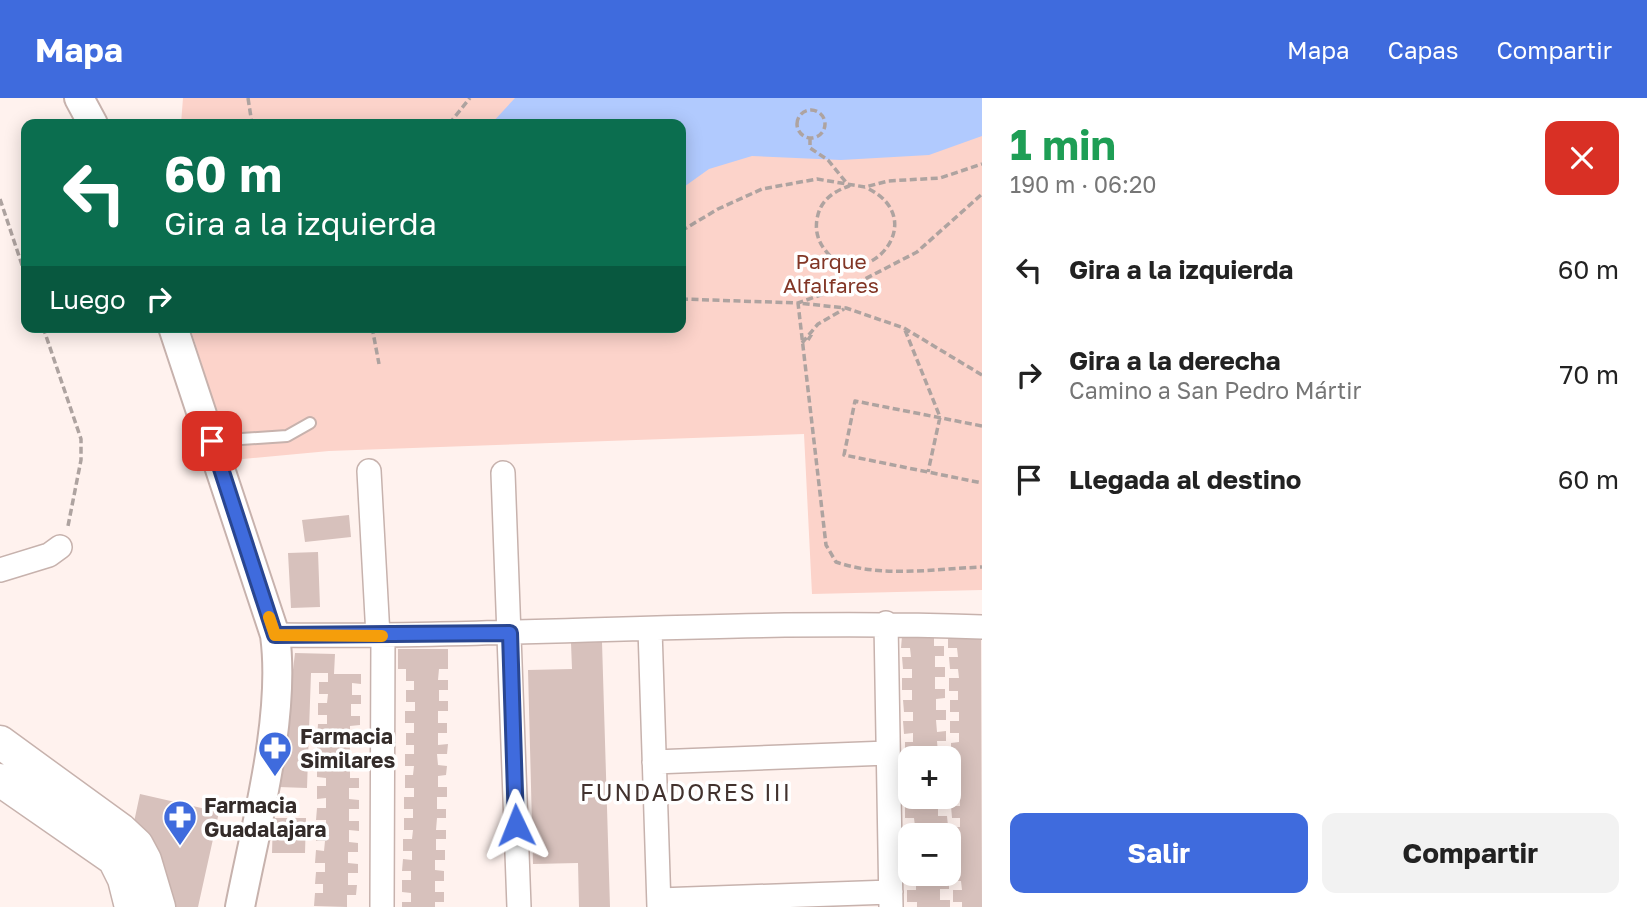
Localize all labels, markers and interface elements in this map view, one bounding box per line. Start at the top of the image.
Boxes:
text: Mapa [35,30,123,69]
text: Mapa [1287,35,1350,64]
text: Capas [1388,35,1458,64]
text: Compartir [1496,35,1612,64]
text: 1 min [1010,119,1116,169]
button: close [1545,121,1619,195]
text: 60 m [164,144,282,203]
icon: left [49,147,140,238]
text: 190 m · 06:20 [1010,170,1157,198]
text: Gira a la izquierda [164,204,437,242]
park label: Parque Alfalfares [783,248,879,298]
icon: left [1010,251,1048,289]
text: Gira a la izquierda [1069,254,1293,285]
text: 60 m [1558,254,1619,285]
icon: right [140,280,178,318]
text: Luego [49,284,126,315]
text: Gira a la derecha [1069,345,1281,376]
icon: right [1010,356,1048,394]
text: 70 m [1560,359,1619,390]
text: Camino a San Pedro Mártir [1069,376,1361,404]
pin [182,411,242,471]
icon: arrive [193,422,231,460]
icon: arrive [1010,461,1048,499]
text: Llegada al destino [1069,464,1301,495]
text: 60 m [1558,464,1619,495]
place label: Farmacia Similares [300,723,395,773]
pharmacy icon: Farmacia Similares [256,729,294,778]
map controls [898,746,961,886]
button: + [898,746,961,809]
district label: FUNDADORES III [580,778,792,806]
position arrow [479,788,553,862]
place label: Farmacia Guadalajara [204,792,326,842]
pharmacy icon: Farmacia Guadalajara [161,798,199,847]
button: Salir [1010,813,1308,893]
button: Compartir [1322,813,1619,893]
button: − [898,823,961,886]

